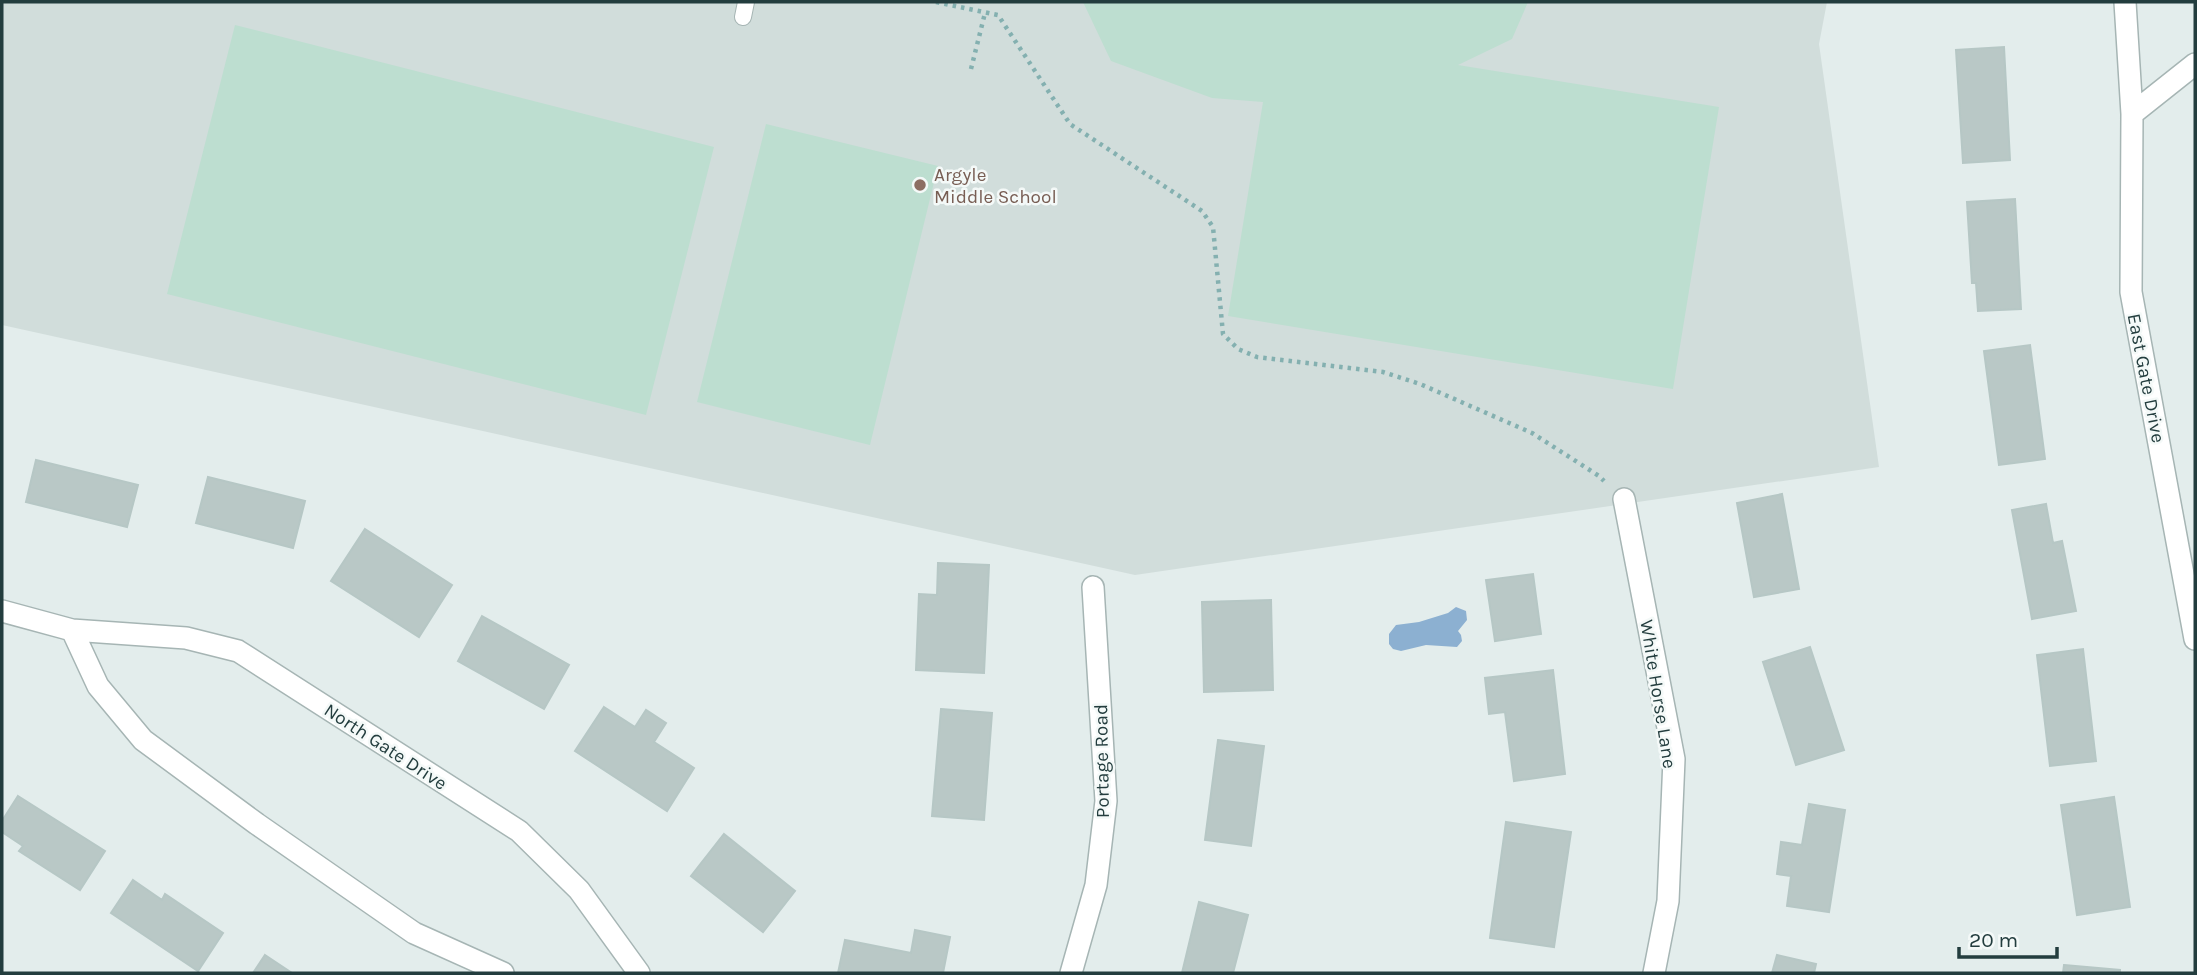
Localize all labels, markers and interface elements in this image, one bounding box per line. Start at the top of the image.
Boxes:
place label: Argyle Middle School [934,164,1057,208]
marker: Argyle Middle School [912,177,928,193]
street label: East Gate Drive [2123,312,2169,445]
street label: White Horse Lane [1635,618,1681,770]
street label: North Gate Drive [320,699,451,795]
street label: Portage Road [1090,704,1114,818]
scale bar [1959,916,2057,960]
text: 20 m [1969,928,2018,952]

